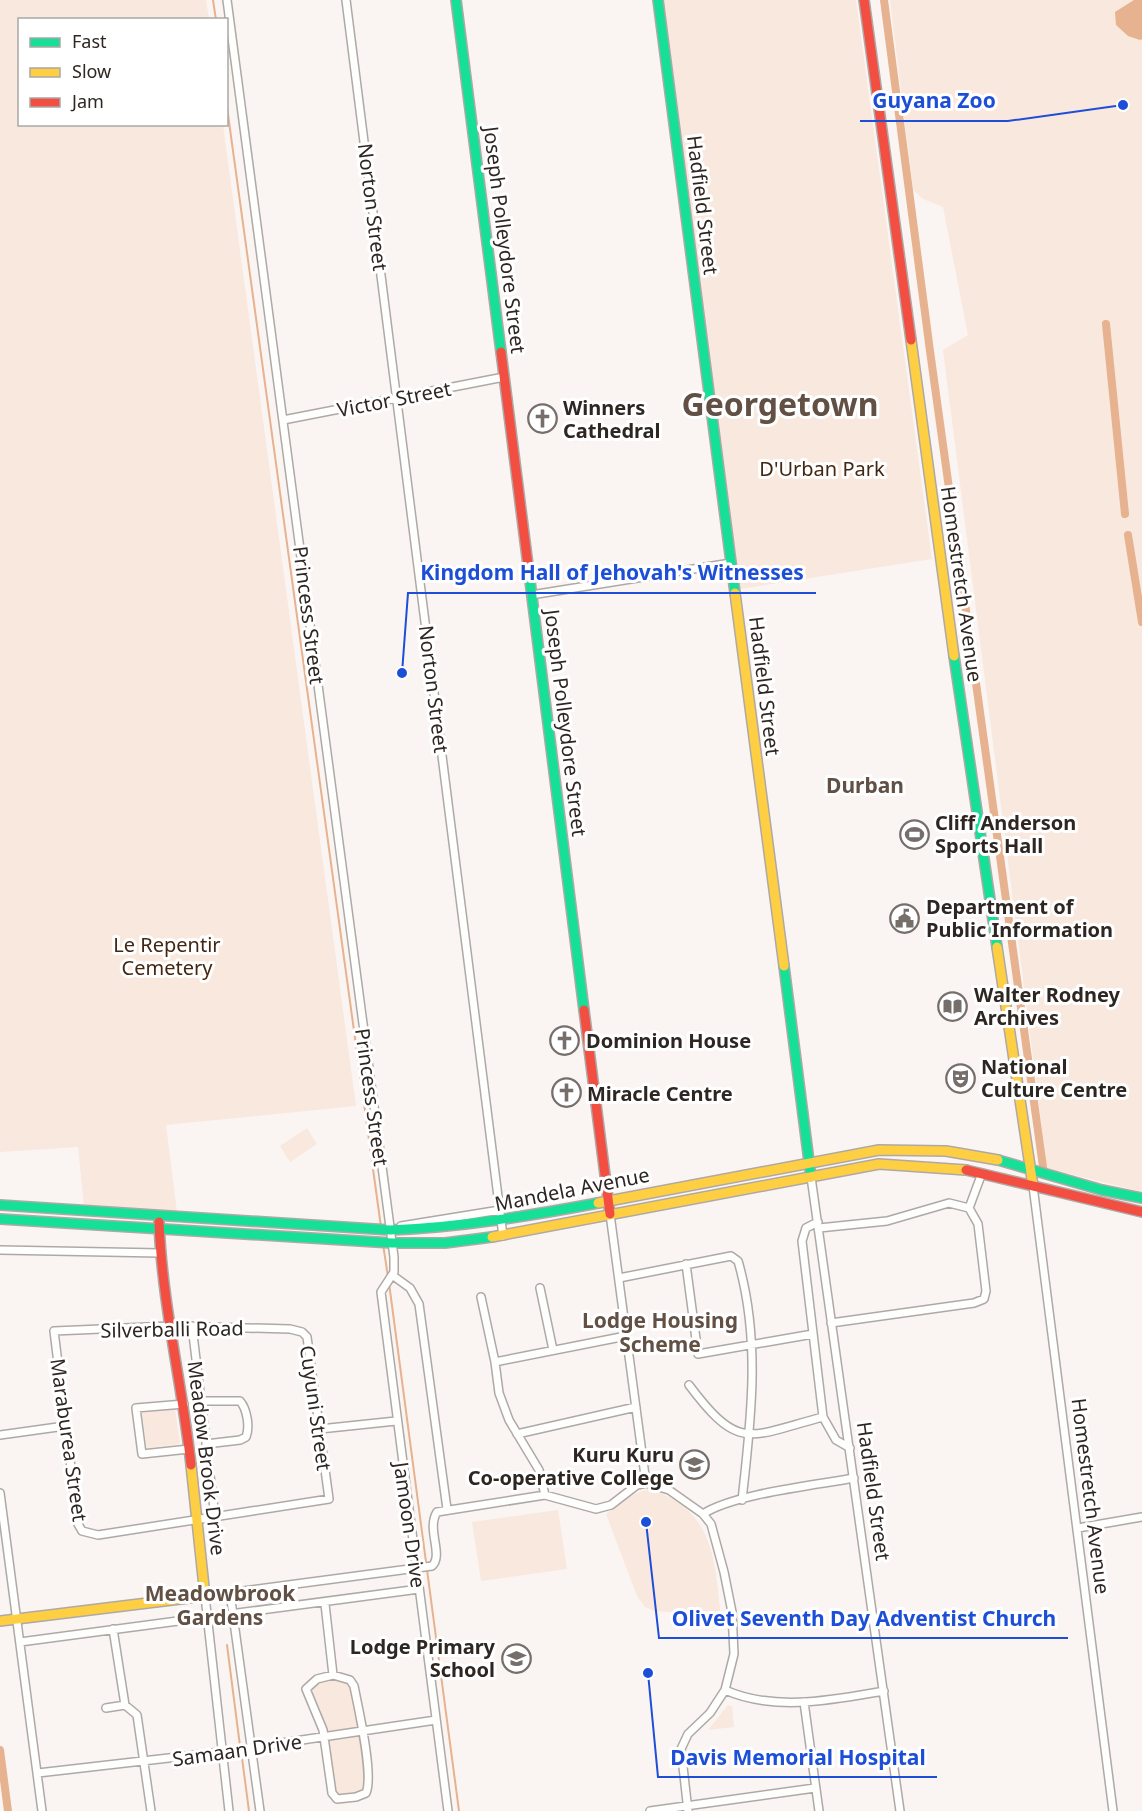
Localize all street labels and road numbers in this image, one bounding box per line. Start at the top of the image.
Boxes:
street label: Joseph Polleydore Street [477,123,532,355]
street label: Hadfield Street [681,134,725,276]
street label: Norton Street [352,142,394,272]
street label: Victor Street [335,375,453,423]
street label: Homestretch Avenue [935,484,989,684]
street label: Princess Street [287,544,331,686]
street label: Joseph Polleydore Street [538,606,593,838]
street label: Hadfield Street [743,615,787,757]
street label: Norton Street [413,624,455,754]
street label: Princess Street [349,1026,395,1168]
street label: Mandela Avenue [492,1161,652,1217]
street label: Silverballi Road [100,1314,244,1344]
street label: Cuyuni Street [294,1344,338,1472]
street label: Maraburea Street [44,1357,94,1523]
street label: Meadow Brook Drive [182,1359,232,1557]
street label: Homestretch Avenue [1066,1396,1116,1596]
street label: Hadfield Street [851,1420,897,1562]
street label: Jamoon Drive [388,1458,432,1590]
street label: Samaan Drive [171,1728,303,1772]

